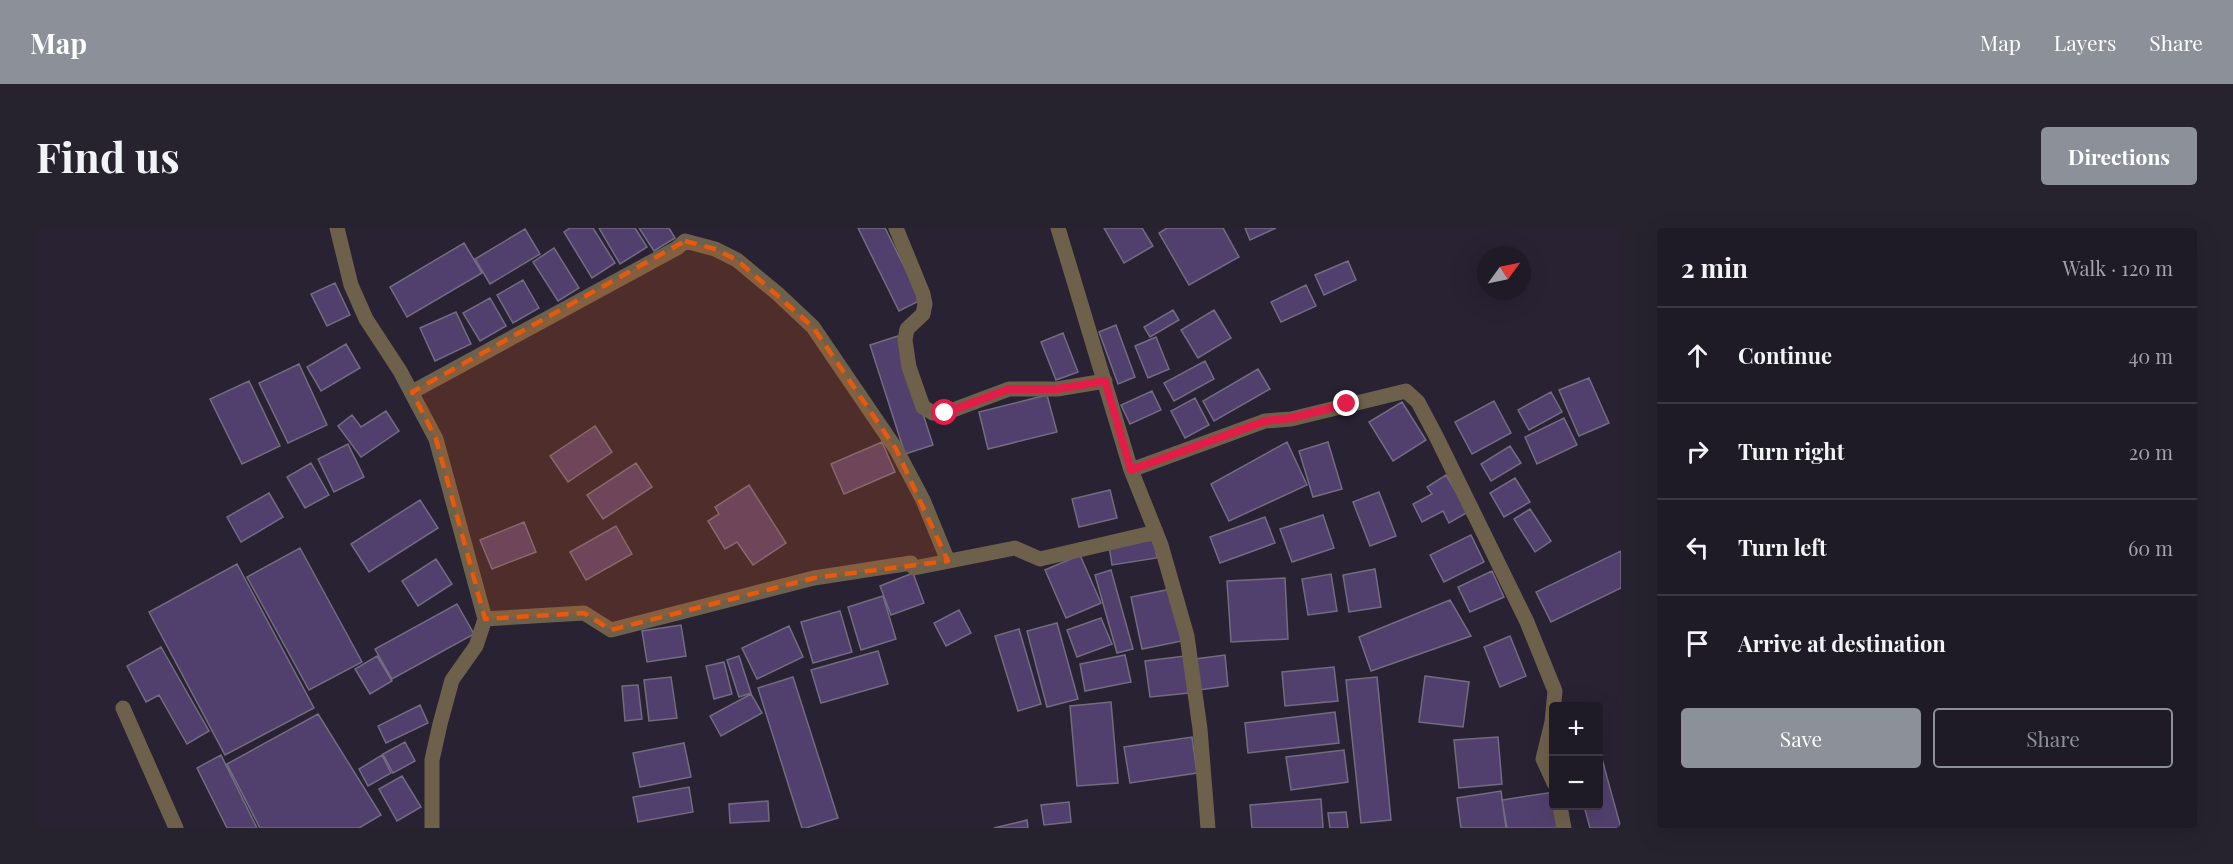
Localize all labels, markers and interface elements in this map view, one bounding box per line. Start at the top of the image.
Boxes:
text: Map [30,24,87,61]
text: Map [1980,28,2021,56]
text: Layers [2054,28,2116,56]
text: Share [2149,28,2203,56]
button: Directions [2041,127,2197,185]
text: Find us [36,128,180,184]
north arrow [1477,246,1531,300]
text: 2 min [1681,250,1748,285]
text: Walk · 120 m [2063,254,2173,281]
icon: ahead [1681,339,1714,372]
text: Continue [1738,340,1832,370]
text: 40 m [2128,342,2173,369]
route end [1333,390,1359,416]
route start [931,399,957,425]
icon: right [1681,435,1714,468]
text: Turn right [1738,436,1844,466]
text: 20 m [2129,438,2173,465]
icon: left [1681,531,1714,564]
text: Turn left [1738,532,1827,562]
text: 60 m [2128,534,2173,561]
icon: arrive [1681,627,1714,660]
text: Arrive at destination [1738,628,1946,658]
map controls [1549,702,1603,810]
button: + [1549,702,1603,756]
button: Save [1681,708,1921,768]
button: Share [1933,708,2173,768]
button: − [1549,756,1603,810]

